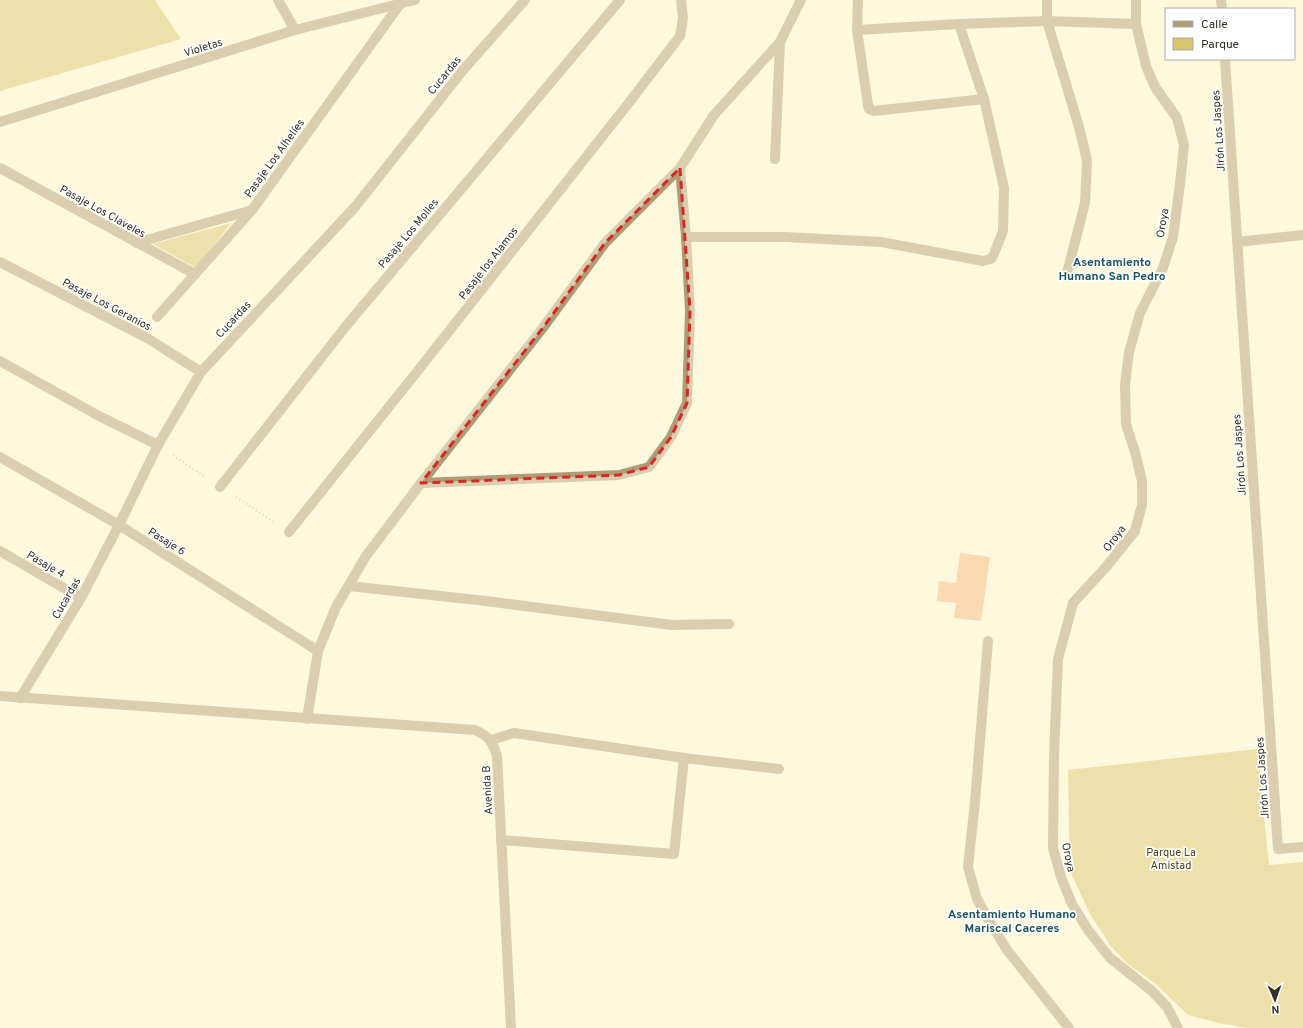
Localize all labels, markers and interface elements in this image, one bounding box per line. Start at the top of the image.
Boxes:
legend [1165,8,1295,60]
text: Calle [1201,17,1228,33]
street label: Violetas [182,35,224,60]
text: Parque [1201,37,1239,53]
street label: Cucardas [425,53,465,98]
street label: Jirón Los Jaspes [1209,90,1229,172]
street label: Pasaje Los Alhelíes [242,117,308,201]
street label: Pasaje Los Claveles [57,182,148,241]
street label: Pasaje Los Molles [376,196,442,271]
street label: Oroya [1154,207,1172,239]
street label: Pasaje los Alamos [456,225,521,303]
district label: Asentamiento Humano San Pedro [1058,255,1166,285]
street label: Pasaje Los Geranios [60,276,153,334]
street label: Cucardas [213,298,254,341]
street label: Jirón Los Jaspes [1230,414,1250,496]
street label: Oroya [1100,522,1129,555]
street label: Pasaje 6 [145,525,188,559]
street label: Pasaje 4 [24,548,67,581]
street label: Cucardas [49,575,84,622]
street label: Jirón Los Jaspes [1253,737,1273,819]
street label: Avenida B [480,765,496,815]
street label: Oroya [1058,841,1078,873]
park label: Parque La Amistad [1146,846,1196,873]
district label: Asentamiento Humano Mariscal Caceres [948,907,1076,937]
north arrow [1255,980,1295,1020]
text: N [1271,1002,1280,1016]

